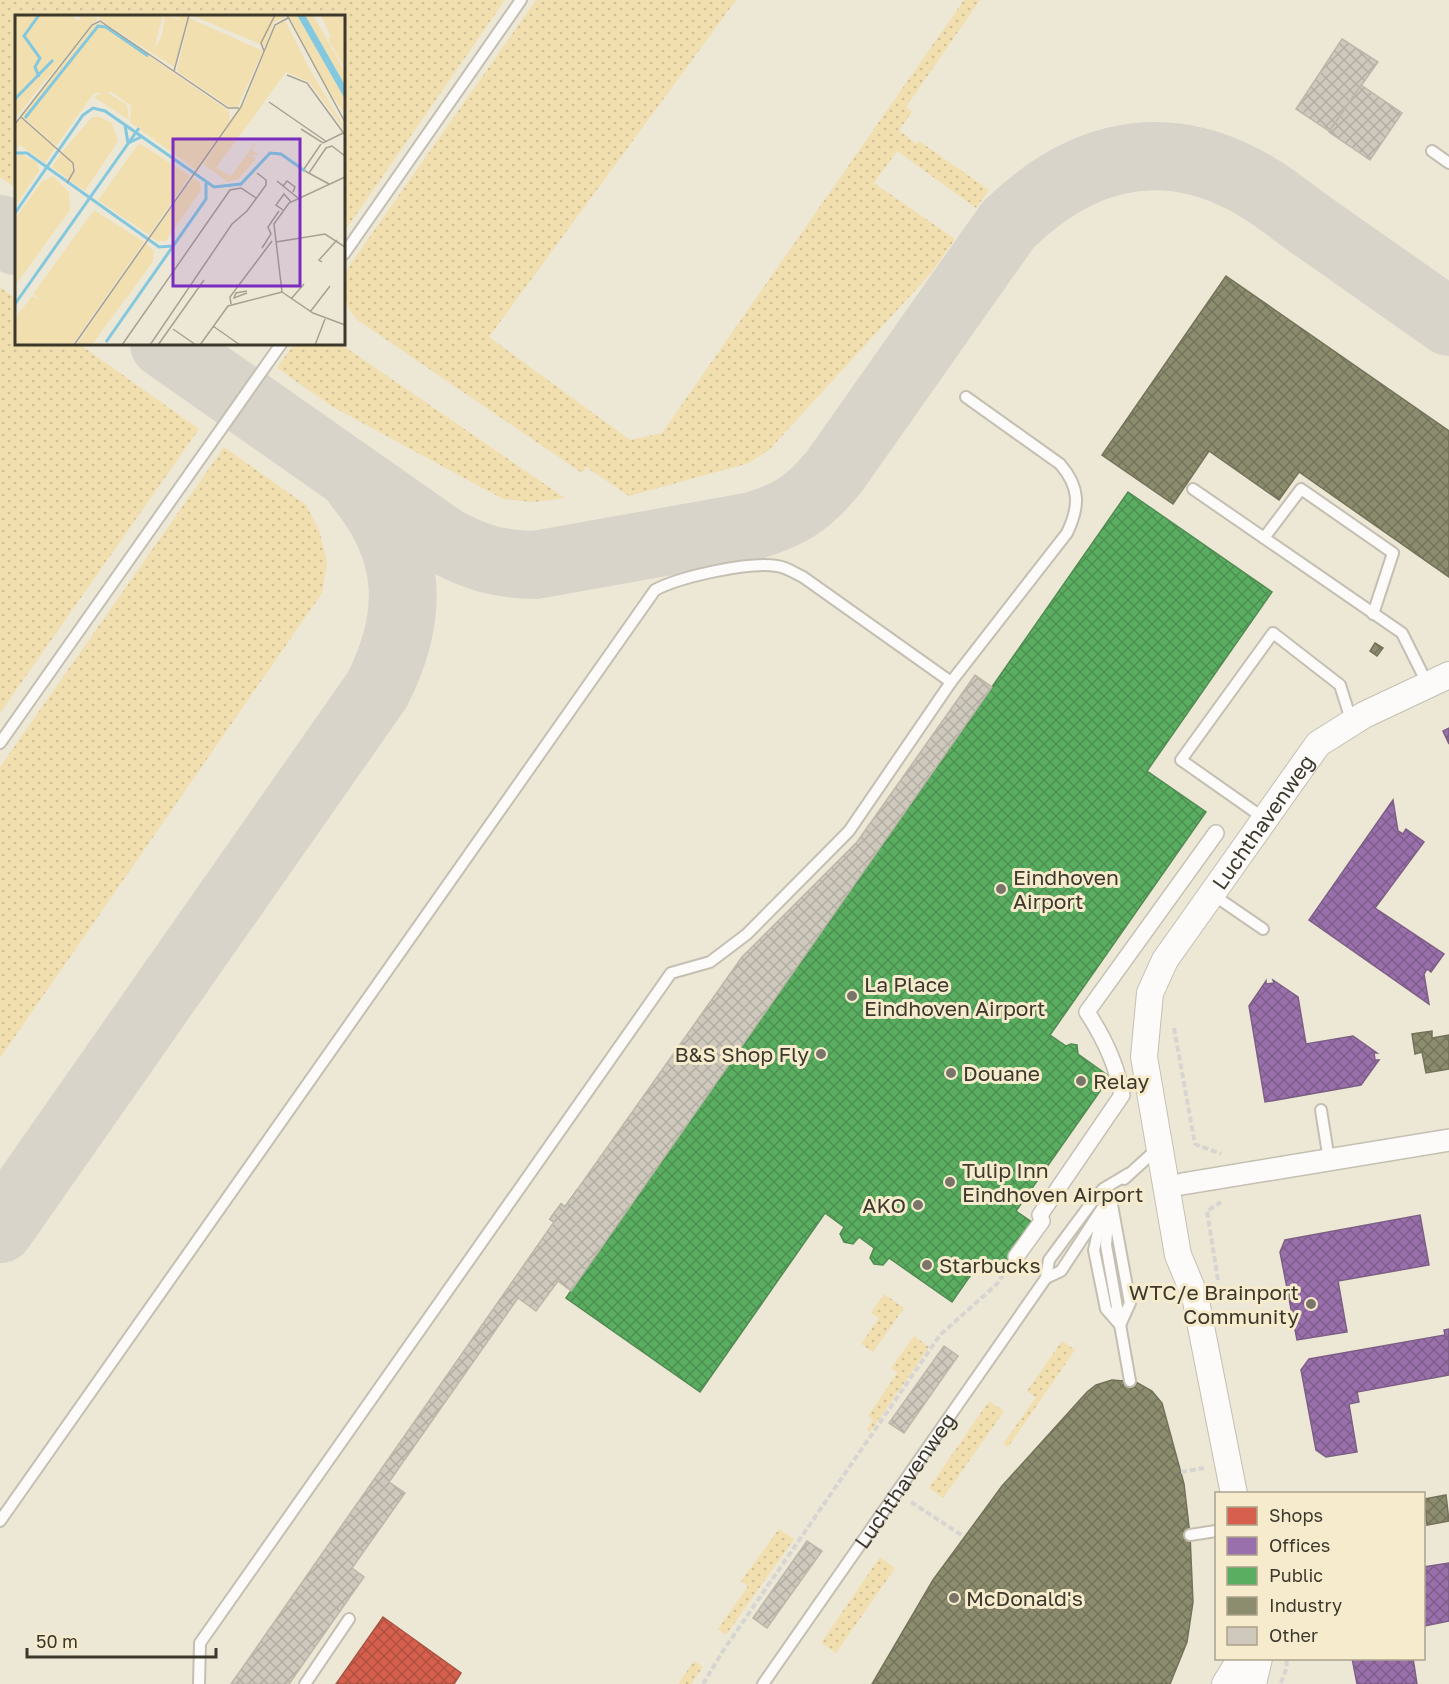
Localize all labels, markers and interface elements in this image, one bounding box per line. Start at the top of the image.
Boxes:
inset map [15,15,345,345]
street label: Luchthavenweg [1206,749,1320,894]
place label: Eindhoven Airport [1013,864,1119,914]
marker: Eindhoven Airport [994,882,1008,896]
place label: La Place Eindhoven Airport [864,971,1045,1021]
marker: La Place Eindhoven Airport [845,989,859,1003]
place label: B&S Shop Fly [674,1041,809,1067]
marker: B&S Shop Fly [814,1047,828,1061]
place label: Douane [963,1060,1040,1086]
marker: Douane [944,1066,958,1080]
place label: Relay [1093,1068,1149,1094]
marker: Relay [1074,1074,1088,1088]
place label: Tulip Inn Eindhoven Airport [962,1157,1143,1207]
marker: Tulip Inn Eindhoven Airport [943,1175,957,1189]
place label: AKO [862,1192,906,1218]
marker: AKO [911,1198,925,1212]
place label: Starbucks [939,1252,1041,1278]
marker: Starbucks [920,1258,934,1272]
place label: WTC/e Brainport Community [1129,1279,1299,1329]
marker: WTC/e Brainport Community [1304,1297,1318,1311]
street label: Luchthavenweg [849,1408,961,1553]
legend [1215,1492,1425,1660]
text: Shops [1269,1504,1323,1526]
text: Offices [1269,1534,1330,1556]
text: Public [1269,1564,1323,1586]
place label: McDonald's [966,1585,1083,1611]
marker: McDonald's [947,1591,961,1605]
text: Industry [1269,1594,1342,1616]
scale bar [27,1621,216,1659]
text: Other [1269,1624,1318,1646]
text: 50 m [36,1630,78,1652]

